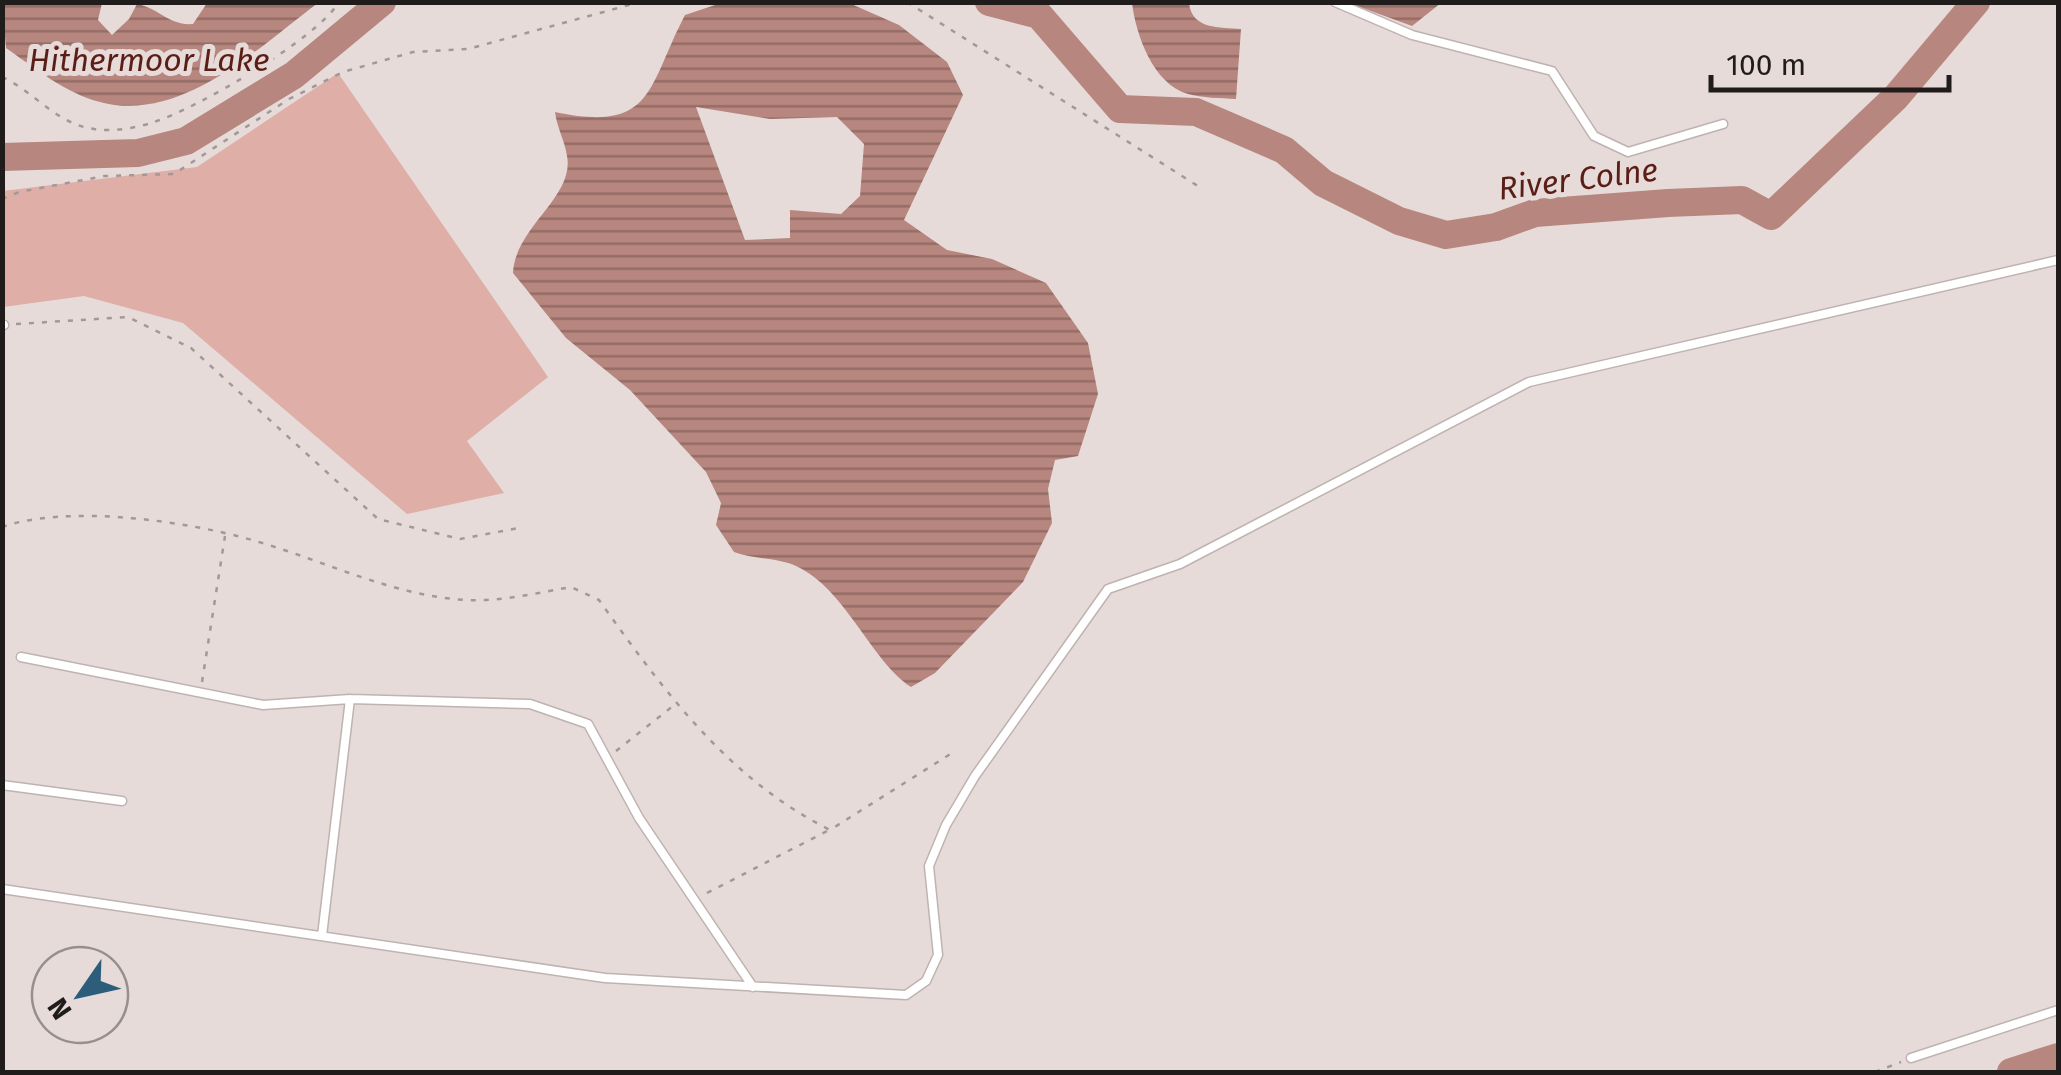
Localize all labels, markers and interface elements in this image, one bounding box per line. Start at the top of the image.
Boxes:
scale bar [1711,30,1948,92]
water label: Hithermoor Lake [29,41,269,79]
text: 100 m [1726,47,1806,83]
water label: River Colne [1496,150,1660,208]
north arrow [30,945,130,1045]
text: N [41,992,79,1026]

